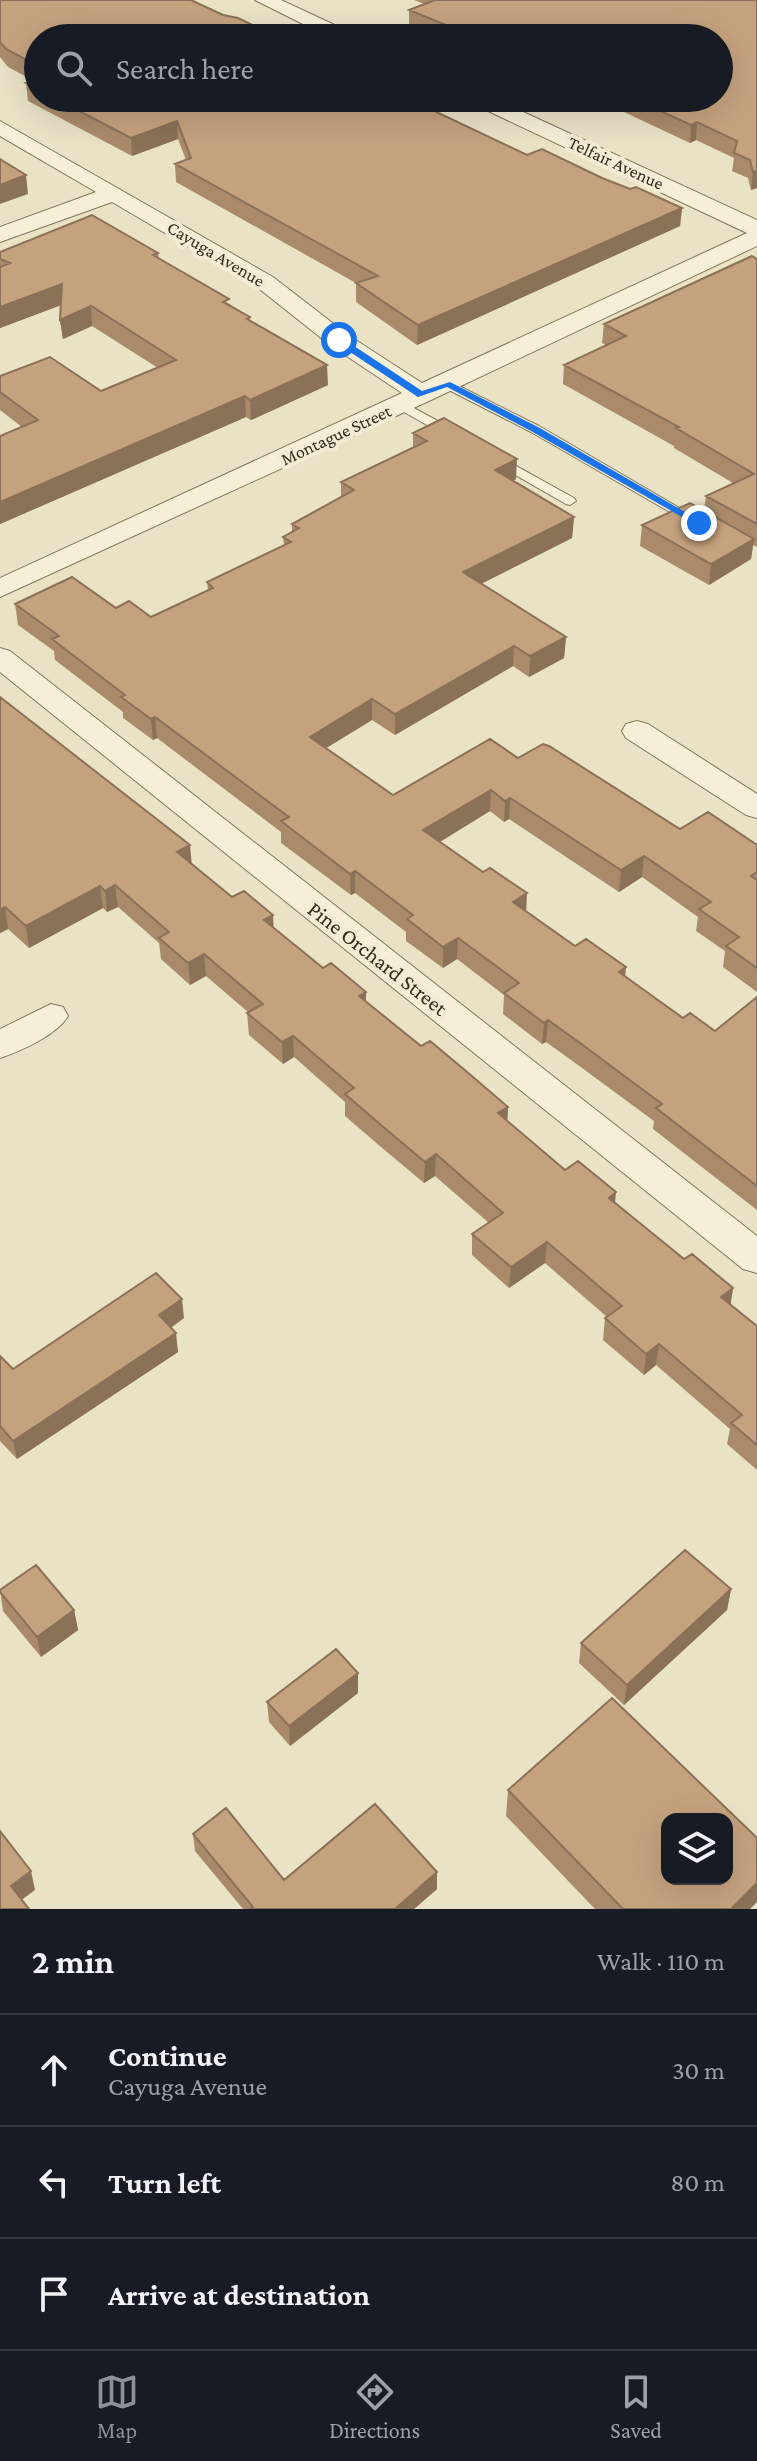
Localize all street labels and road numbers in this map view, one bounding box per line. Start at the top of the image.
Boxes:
street label: Telfair Avenue [565,132,667,194]
street label: Cayuga Avenue [164,217,268,291]
street label: Montague Street [278,400,395,469]
street label: Pine Orchard Street [303,896,453,1021]

